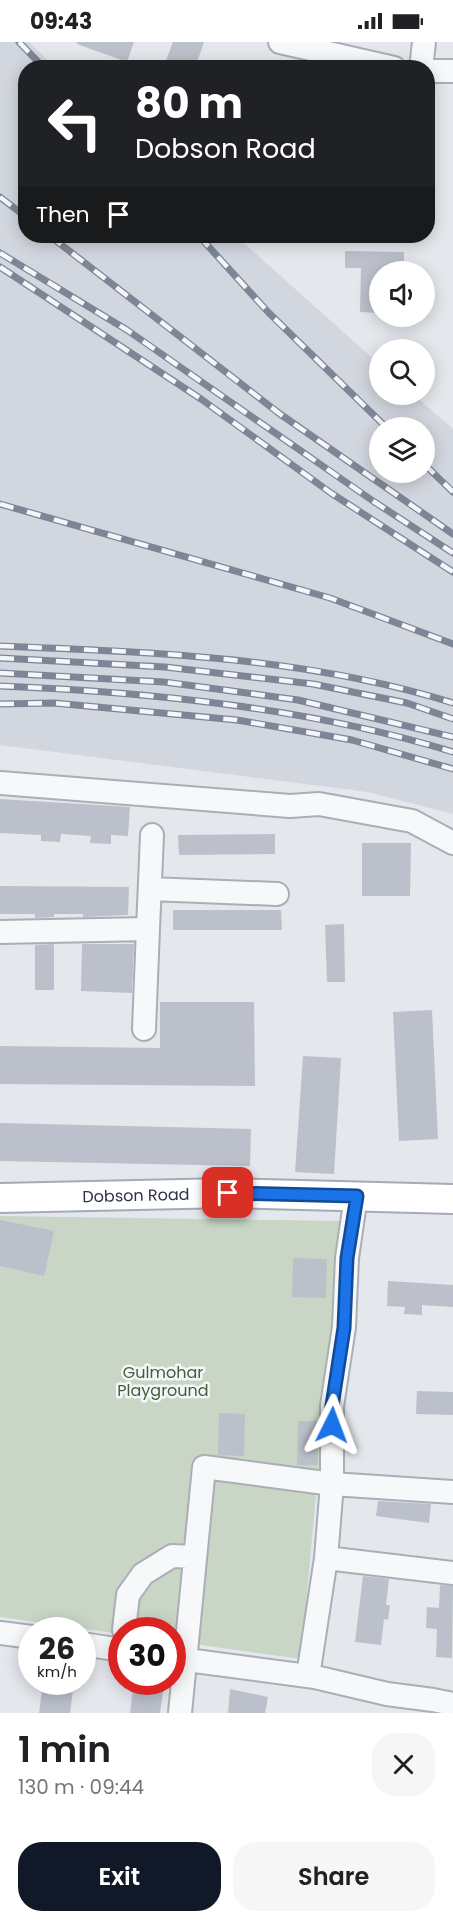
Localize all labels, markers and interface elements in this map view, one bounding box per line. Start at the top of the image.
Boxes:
text: 09:43 [30,6,92,37]
text: 80 m [135,74,243,133]
icon: left [36,84,114,162]
text: Dobson Road [135,130,316,167]
icon: arrive [102,198,135,231]
text: Then [36,199,90,230]
map controls [369,261,435,483]
button: sound [369,261,435,327]
button: search [369,339,435,405]
button: layers [369,417,435,483]
pin [202,1167,253,1218]
icon: arrive [211,1176,244,1209]
street label: Dobson Road [82,1182,190,1208]
park label: Gulmohar Playground [117,1361,209,1402]
position arrow [300,1393,364,1457]
speed limit sign: 30 [108,1617,186,1695]
text: 26 [39,1627,75,1670]
text: km/h [37,1661,77,1682]
text: 1 min [18,1724,111,1775]
button: close [372,1733,435,1796]
text: 130 m · 09:44 [18,1773,144,1801]
button: Exit [18,1842,221,1911]
button: Share [233,1842,435,1911]

